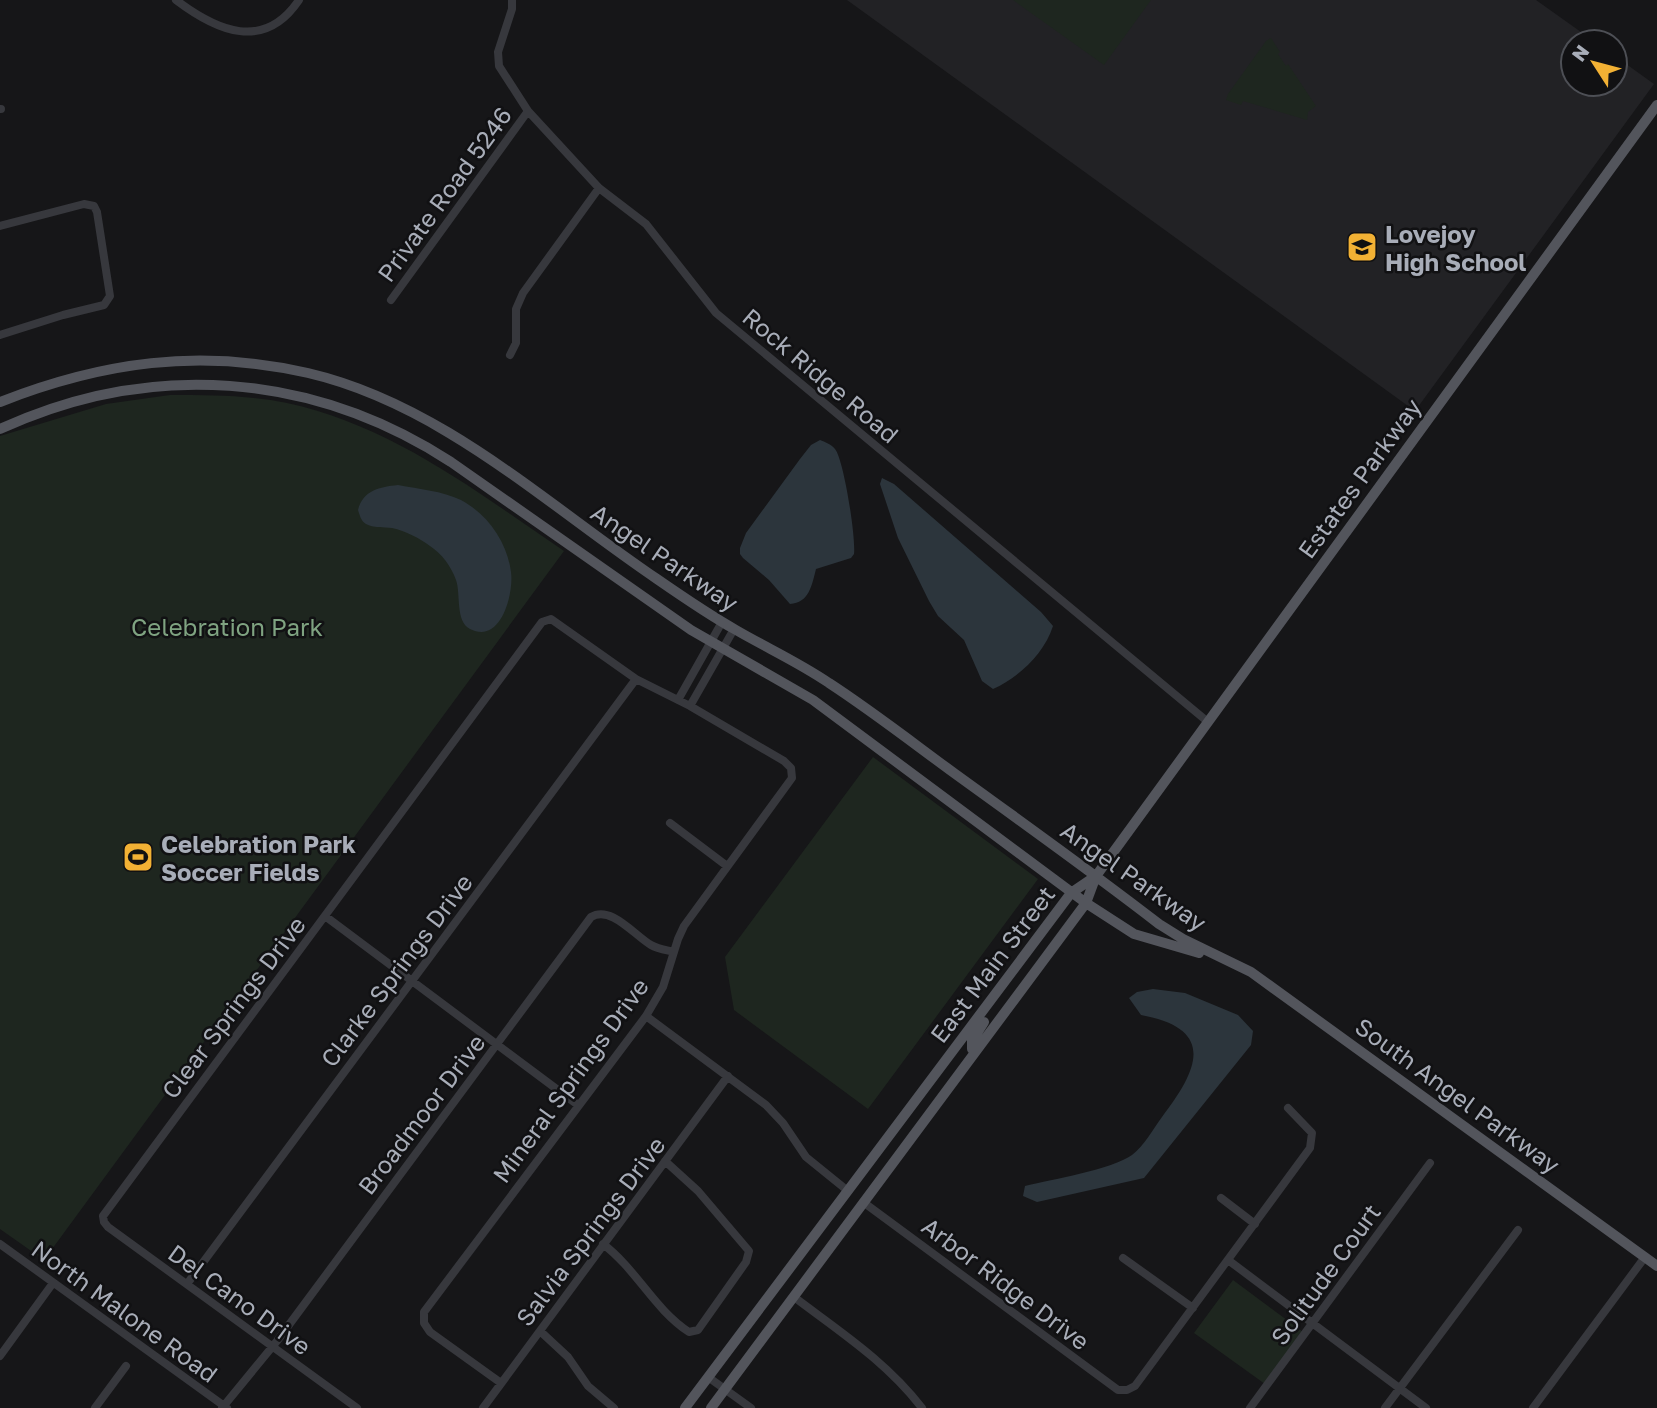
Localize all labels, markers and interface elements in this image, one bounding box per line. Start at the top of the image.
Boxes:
north arrow [1559,28,1629,98]
text: N [1566,40,1593,65]
street label: Private Road 5246 [371,101,517,287]
place label: Lovejoy High School [1385,219,1526,276]
school or university icon: Lovejoy High School [1345,230,1379,264]
street label: Rock Ridge Road [737,302,905,448]
street label: Estates Parkway [1291,393,1427,563]
street label: Angel Parkway [586,497,744,617]
park label: Celebration Park [131,612,323,641]
street label: Angel Parkway [1056,815,1212,937]
place label: Celebration Park Soccer Fields [161,829,356,886]
sports icon: Celebration Park Soccer Fields [121,840,155,874]
street label: Clarke Springs Drive [314,868,478,1072]
street label: East Main Street [924,880,1060,1048]
street label: Clear Springs Drive [155,910,311,1104]
street label: Mineral Springs Drive [486,972,654,1188]
street label: South Angel Parkway [1350,1011,1566,1179]
street label: Broadmoor Drive [351,1028,491,1200]
street label: Salvia Springs Drive [509,1131,671,1331]
street label: Solitude Court [1264,1198,1386,1350]
street label: Arbor Ridge Drive [917,1211,1095,1355]
street label: North Malone Road [27,1234,223,1388]
street label: Del Cano Drive [163,1238,317,1360]

